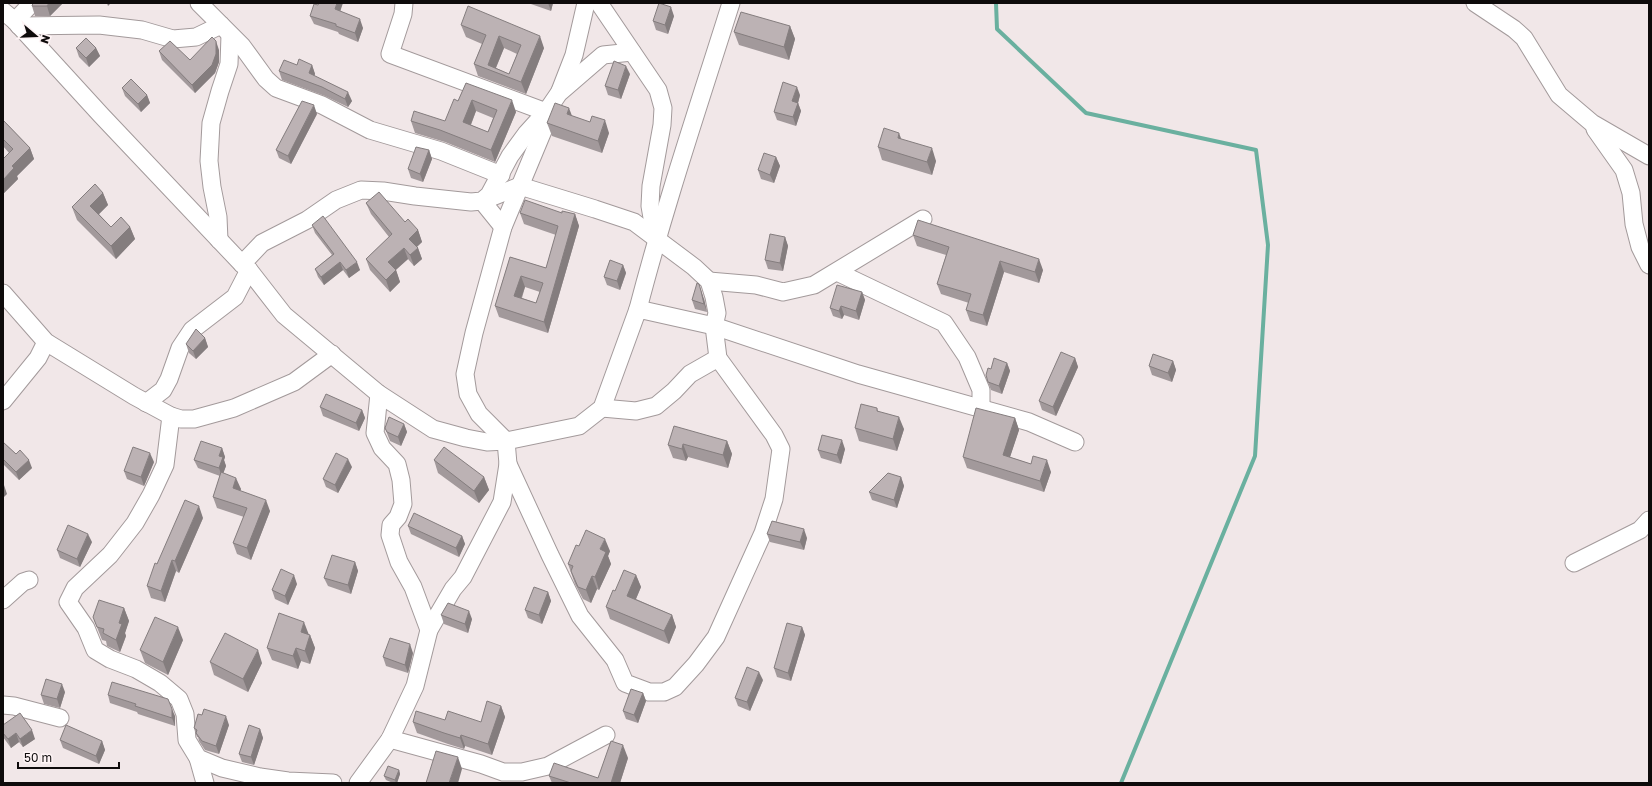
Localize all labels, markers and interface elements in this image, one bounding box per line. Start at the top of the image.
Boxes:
north arrow [16,16,56,56]
text: N [38,33,53,45]
scale bar [18,744,119,770]
text: 50 m [24,750,52,765]

